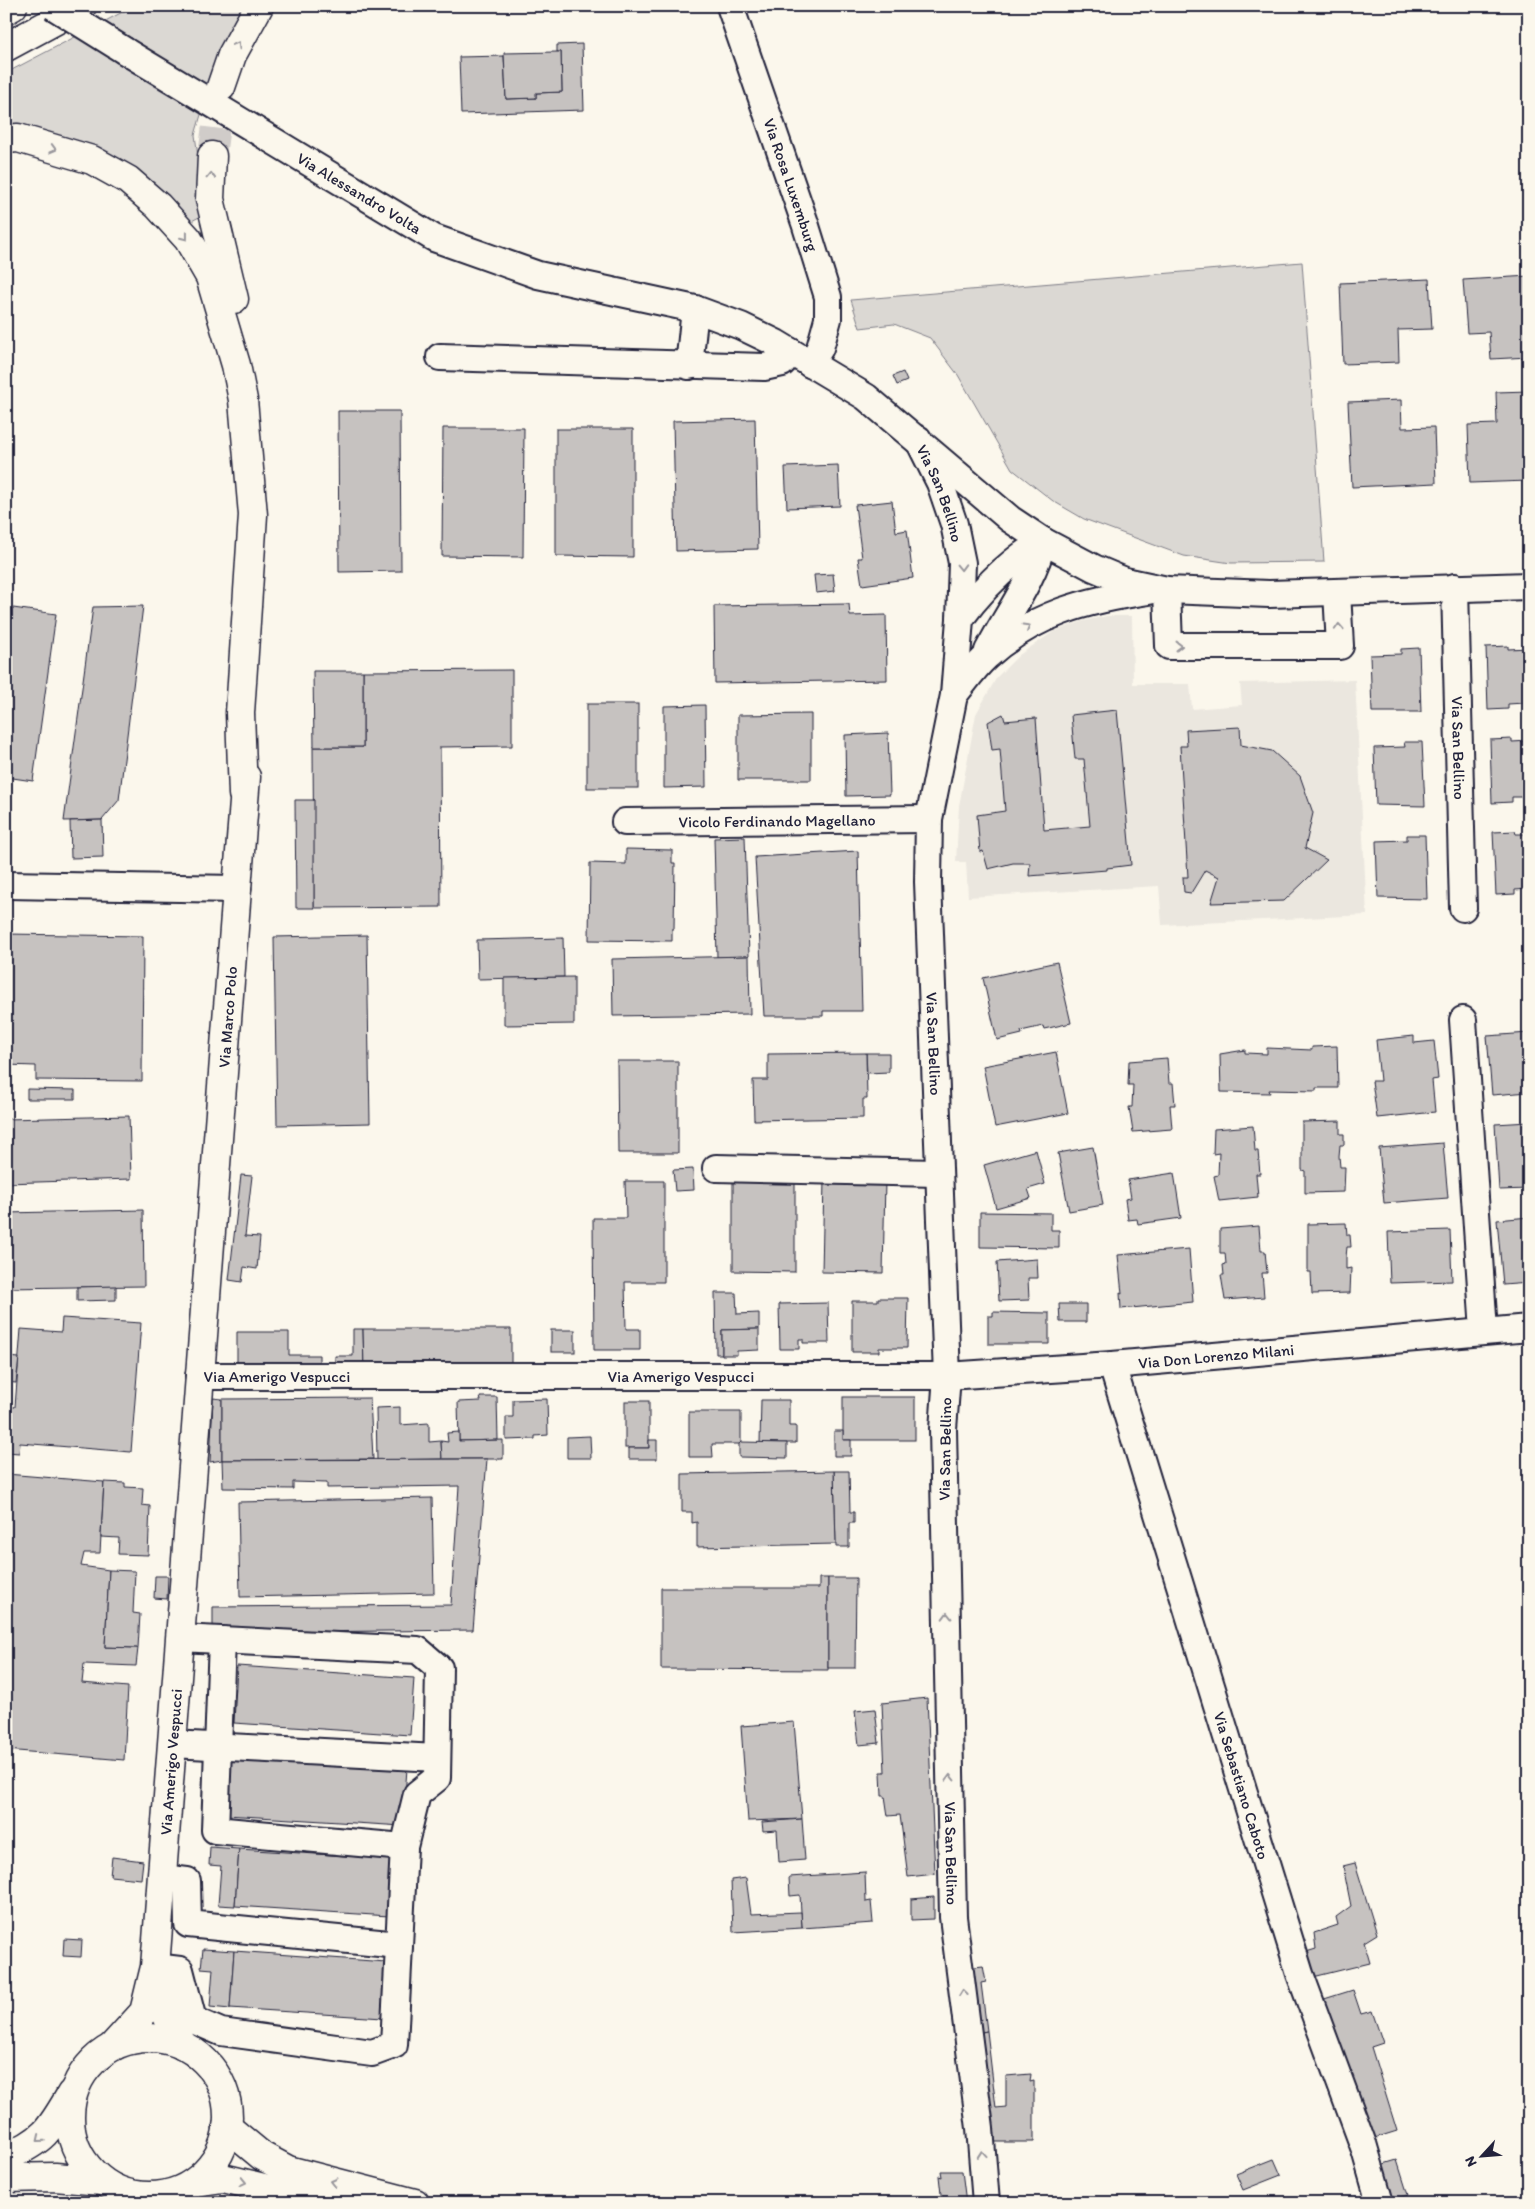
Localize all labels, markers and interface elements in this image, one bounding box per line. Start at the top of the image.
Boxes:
one-way arrow [231,42,241,51]
street label: Via Rosa Luxemburg [760,116,823,254]
one-way arrow [49,143,57,153]
street label: Via Alessandro Volta [294,148,426,238]
one-way arrow [205,171,216,179]
one-way arrow [180,231,188,240]
street label: Via San Bellino [913,441,967,544]
one-way arrow [956,564,966,572]
one-way arrow [1022,623,1031,633]
one-way arrow [1334,623,1345,631]
one-way arrow [1175,641,1183,651]
street label: Via San Bellino [1448,696,1470,800]
street label: Vicolo Ferdinando Magellano [678,810,876,831]
street label: Via Marco Polo [214,966,241,1069]
street label: Via San Bellino [923,992,946,1096]
street label: Via Don Lorenzo Milani [1137,1339,1295,1372]
street label: Via Amerigo Vespucci [204,1367,350,1386]
street label: Via Amerigo Vespucci [608,1367,754,1386]
street label: Via San Bellino [935,1397,955,1501]
one-way arrow [942,1612,952,1620]
street label: Via Amerigo Vespucci [156,1688,186,1836]
street label: Via Sebastiano Caboto [1210,1709,1274,1862]
one-way arrow [945,1774,956,1782]
street label: Via San Bellino [941,1801,962,1905]
one-way arrow [958,1989,969,1997]
north arrow [1458,2132,1508,2182]
one-way arrow [37,2133,46,2141]
one-way arrow [977,2150,988,2158]
text: N [1461,2154,1480,2169]
one-way arrow [239,2176,248,2187]
one-way arrow [330,2178,338,2188]

